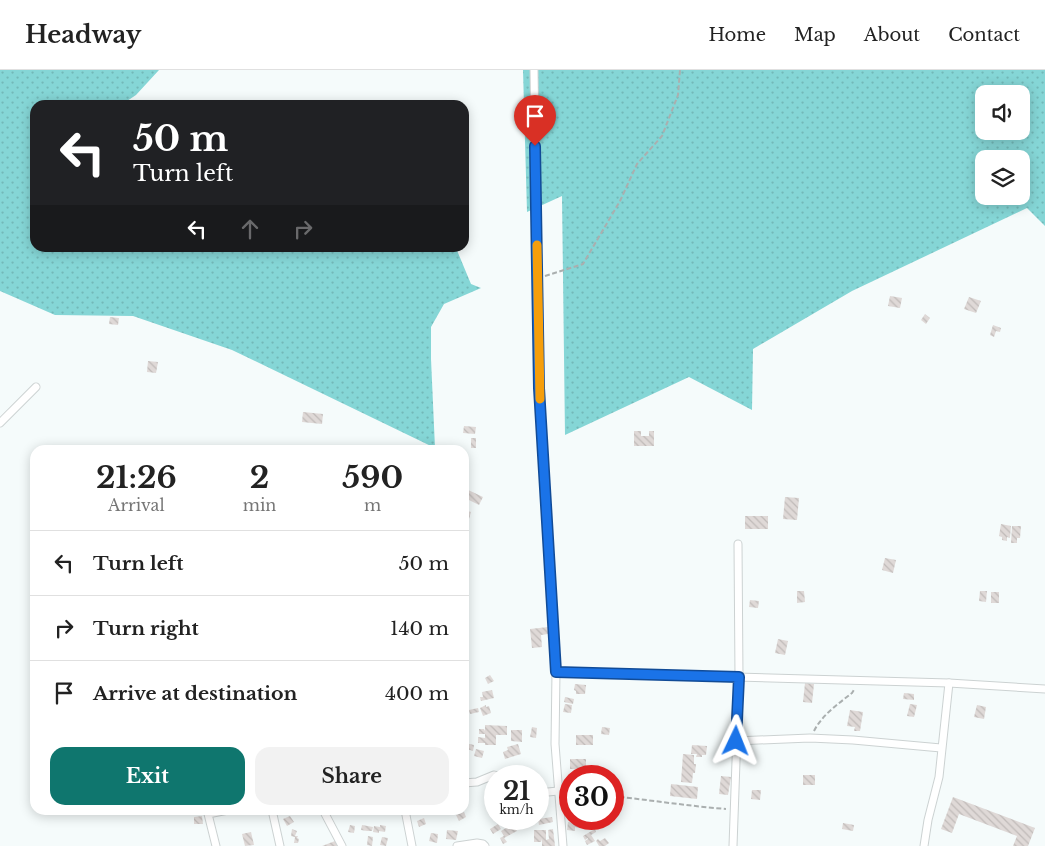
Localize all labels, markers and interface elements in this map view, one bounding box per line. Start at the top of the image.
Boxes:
text: Headway [25,20,141,49]
text: Home [708,24,766,46]
text: Map [794,24,836,46]
text: About [864,24,920,46]
text: Contact [948,24,1020,46]
map controls [975,85,1030,205]
button: sound [975,85,1030,140]
pin [514,95,556,146]
icon: arrive [521,102,549,130]
text: 50 m [133,117,228,160]
icon: left [50,120,115,185]
button: layers [975,150,1030,205]
text: Turn left [133,160,233,187]
icon: left [183,215,211,243]
icon: ahead [236,215,264,243]
icon: right [289,215,317,243]
text: 21:26 [96,459,177,496]
text: 2 [250,459,269,496]
text: 590 [342,459,403,496]
text: Arrival [108,495,165,515]
text: min [243,495,276,515]
text: m [364,495,381,515]
icon: left [50,549,78,577]
text: Turn left [93,552,184,575]
text: 50 m [399,552,449,575]
icon: right [50,614,78,642]
text: Turn right [93,617,199,640]
text: 140 m [390,617,449,640]
icon: arrive [50,679,78,707]
text: Arrive at destination [93,682,297,705]
text: 400 m [385,682,449,705]
position arrow [709,714,761,766]
button: Exit [50,747,245,805]
button: Share [255,747,449,805]
speed limit sign: 30 [559,765,624,830]
text: 21 [503,776,530,807]
text: km/h [499,802,534,817]

